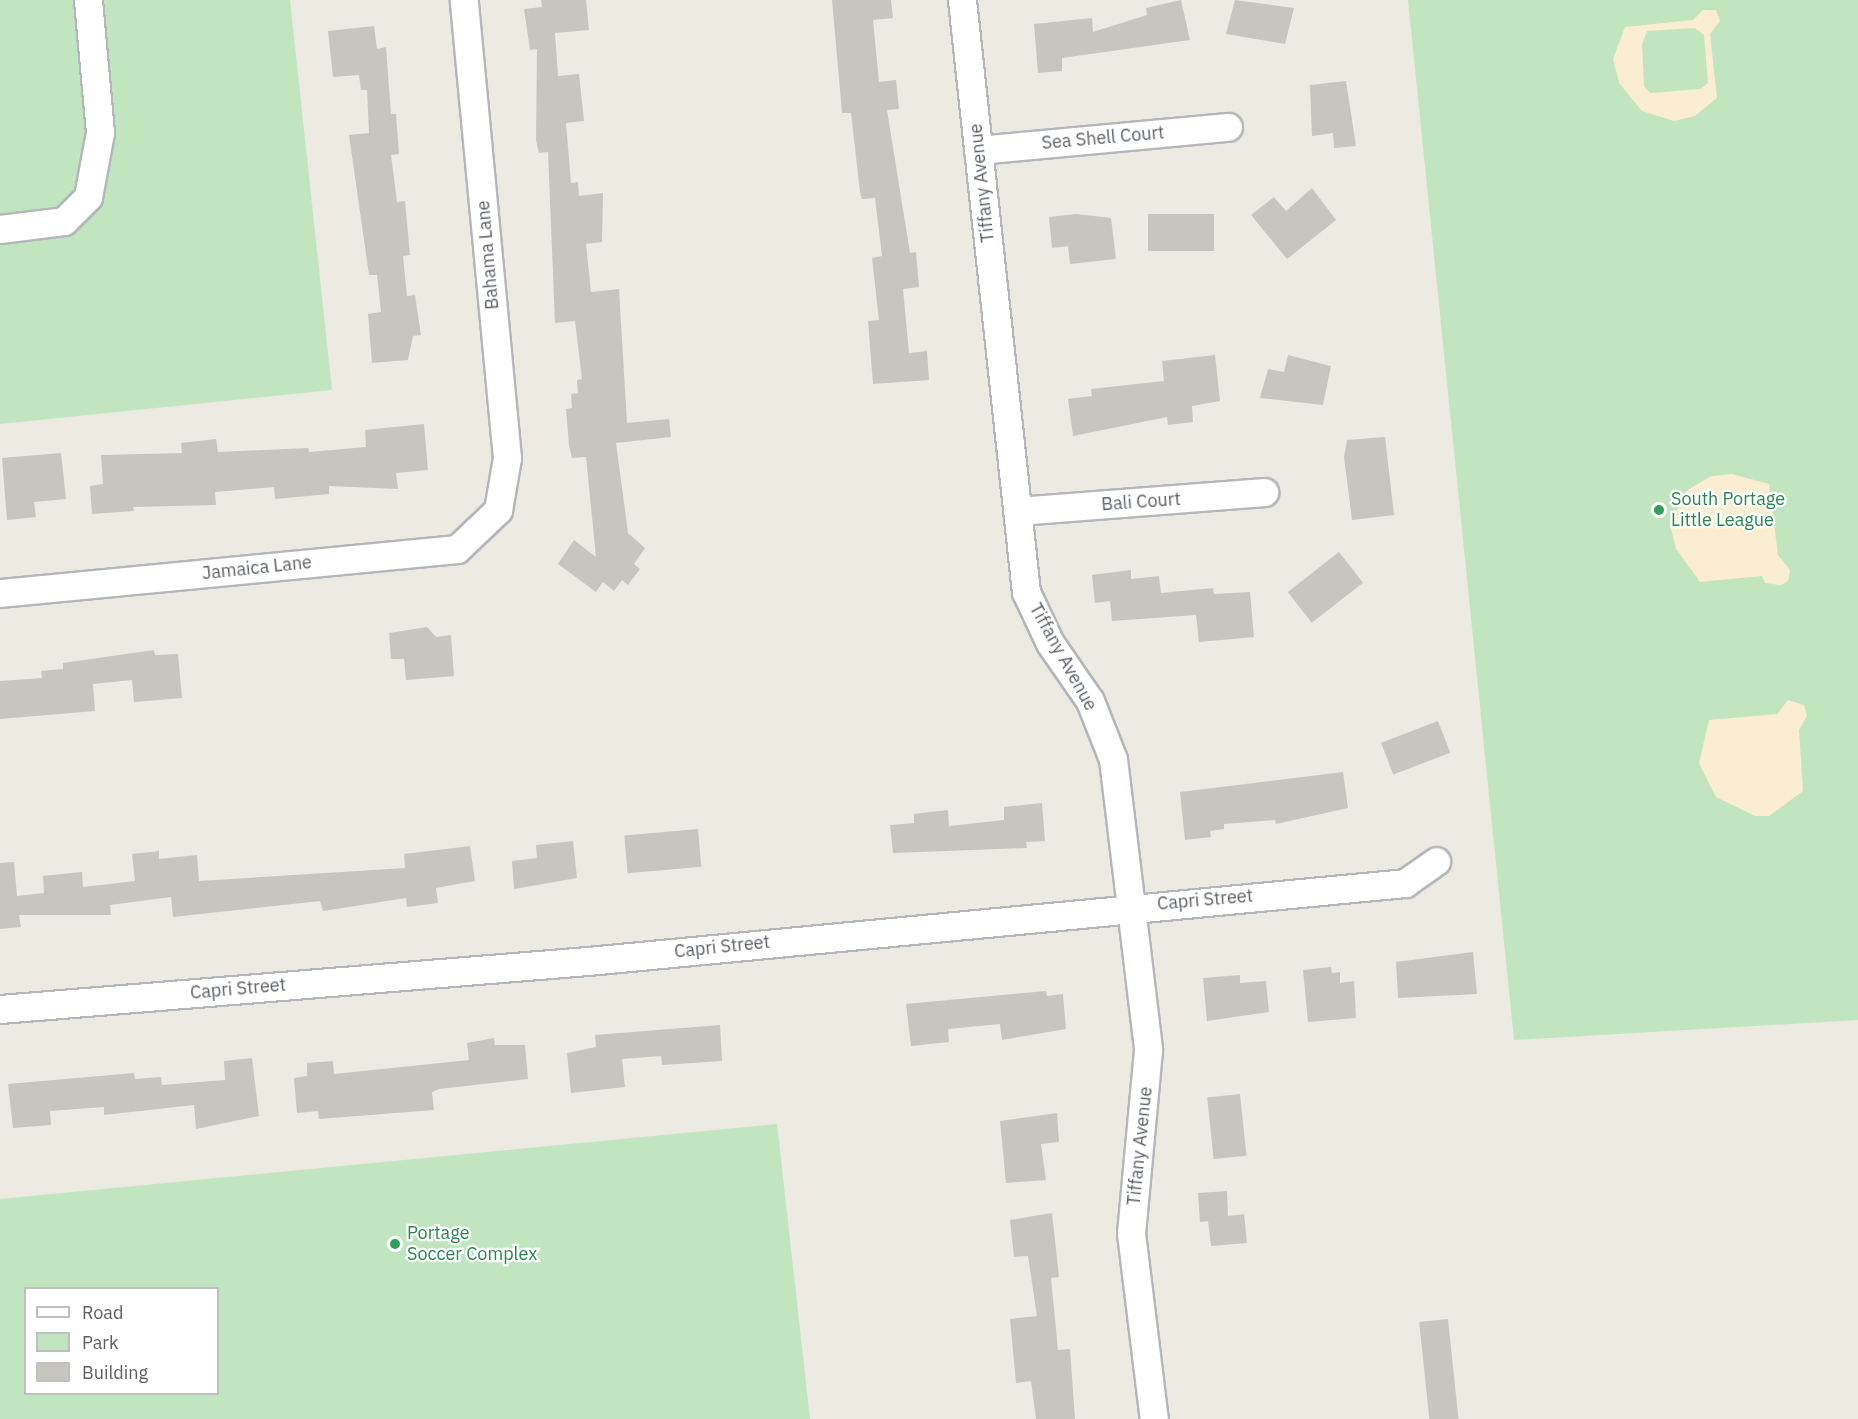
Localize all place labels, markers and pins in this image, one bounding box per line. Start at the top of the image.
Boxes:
place label: South Portage Little League [1671,489,1785,532]
marker: South Portage Little League [1652,503,1666,517]
place label: Portage Soccer Complex [407,1223,537,1266]
marker: Portage Soccer Complex [388,1237,402,1251]

